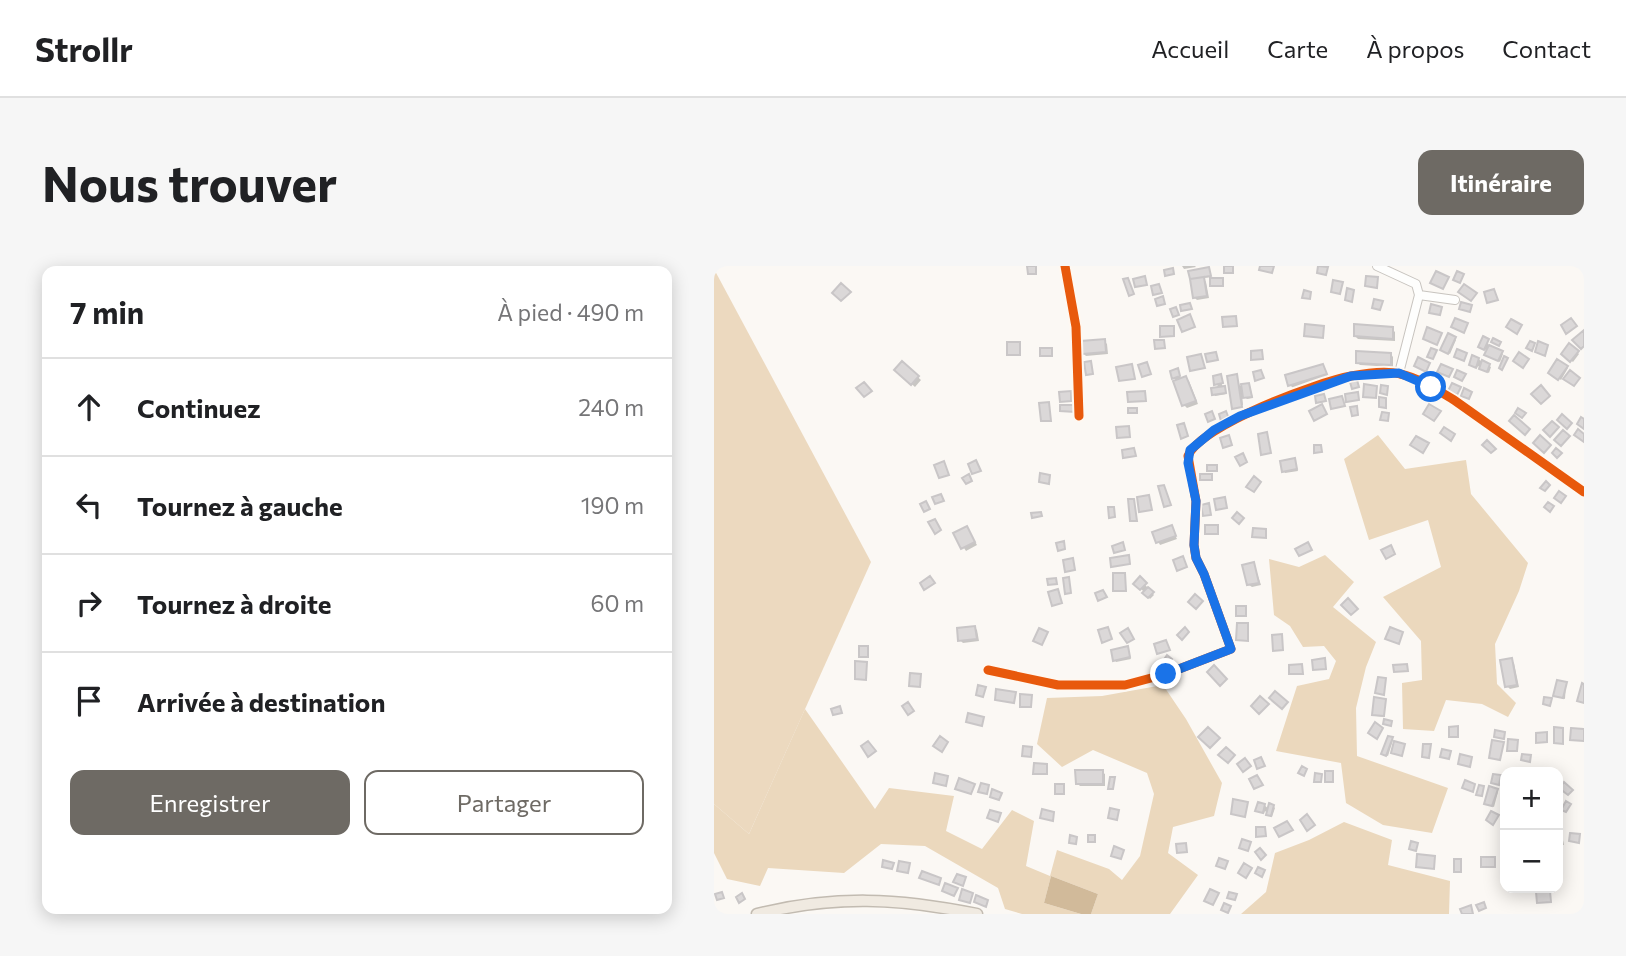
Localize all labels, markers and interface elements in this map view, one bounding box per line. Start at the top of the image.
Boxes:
text: Strollr [35,28,133,69]
text: Accueil [1151,34,1229,63]
text: Carte [1267,34,1328,63]
text: À propos [1366,34,1464,63]
text: Contact [1502,34,1591,63]
button: Itinéraire [1418,150,1584,215]
text: Nous trouver [42,152,337,212]
text: 7 min [70,293,144,330]
text: À pied · 490 m [497,298,644,326]
route start [1415,371,1446,402]
icon: ahead [70,388,108,426]
text: Continuez [137,392,261,423]
text: 240 m [578,393,644,421]
icon: left [70,486,108,524]
text: Tournez à gauche [137,490,343,521]
text: 190 m [581,491,644,519]
icon: right [70,584,108,622]
text: Tournez à droite [137,588,332,619]
text: 60 m [591,589,644,617]
route end [1150,658,1181,689]
icon: arrive [70,682,108,720]
text: Arrivée à destination [137,686,385,717]
map controls [1500,767,1563,893]
button: + [1500,767,1563,830]
button: Enregistrer [70,770,350,835]
button: Partager [364,770,644,835]
button: − [1500,830,1563,893]

